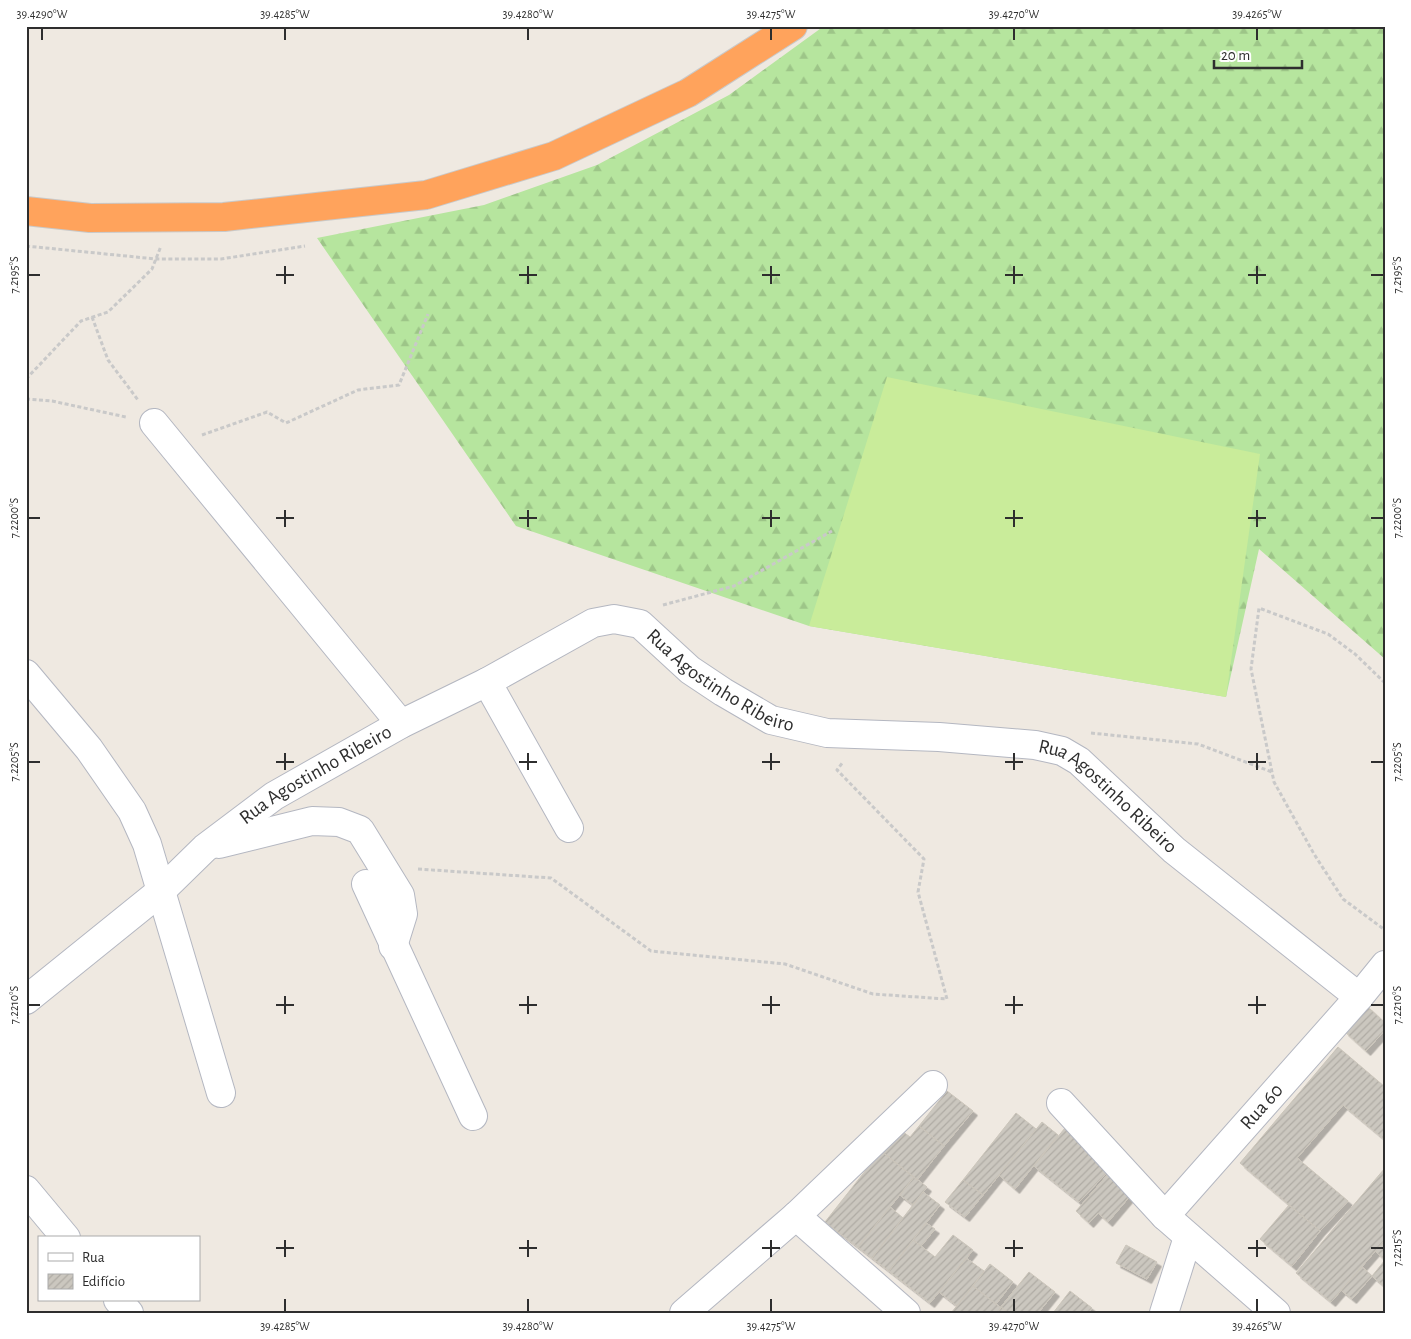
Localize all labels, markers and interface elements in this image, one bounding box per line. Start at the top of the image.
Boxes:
text: 39.4290°W [17,8,68,20]
text: 39.4285°W [260,8,310,20]
text: 39.4280°W [503,8,554,20]
text: 39.4275°W [747,8,796,20]
text: 39.4270°W [989,8,1039,20]
text: 39.4265°W [1232,8,1282,20]
scale bar [1214,38,1301,70]
text: 20 m [1221,48,1250,63]
text: 7.2195°S [8,256,20,294]
text: 7.2195°S [1391,256,1403,294]
text: 7.2200°S [8,497,20,538]
text: 7.2200°S [1391,497,1403,538]
street label: Rua Agostinho Ribeiro [643,625,796,735]
street label: Rua Agostinho Ribeiro [236,721,395,828]
street label: Rua Agostinho Ribeiro [1037,736,1181,857]
text: 7.2205°S [8,742,20,782]
text: 7.2205°S [1391,742,1403,782]
text: 7.2210°S [8,986,20,1024]
text: 7.2210°S [1391,986,1403,1024]
street label: Rua 60 [1237,1080,1287,1133]
text: 7.2215°S [1391,1229,1403,1267]
legend [38,1236,200,1302]
text: Rua [82,1250,105,1265]
text: Edifício [82,1274,125,1289]
text: 39.4285°W [260,1320,310,1332]
text: 39.4280°W [503,1320,554,1332]
text: 39.4275°W [747,1320,796,1332]
text: 39.4270°W [989,1320,1039,1332]
text: 39.4265°W [1232,1320,1282,1332]

